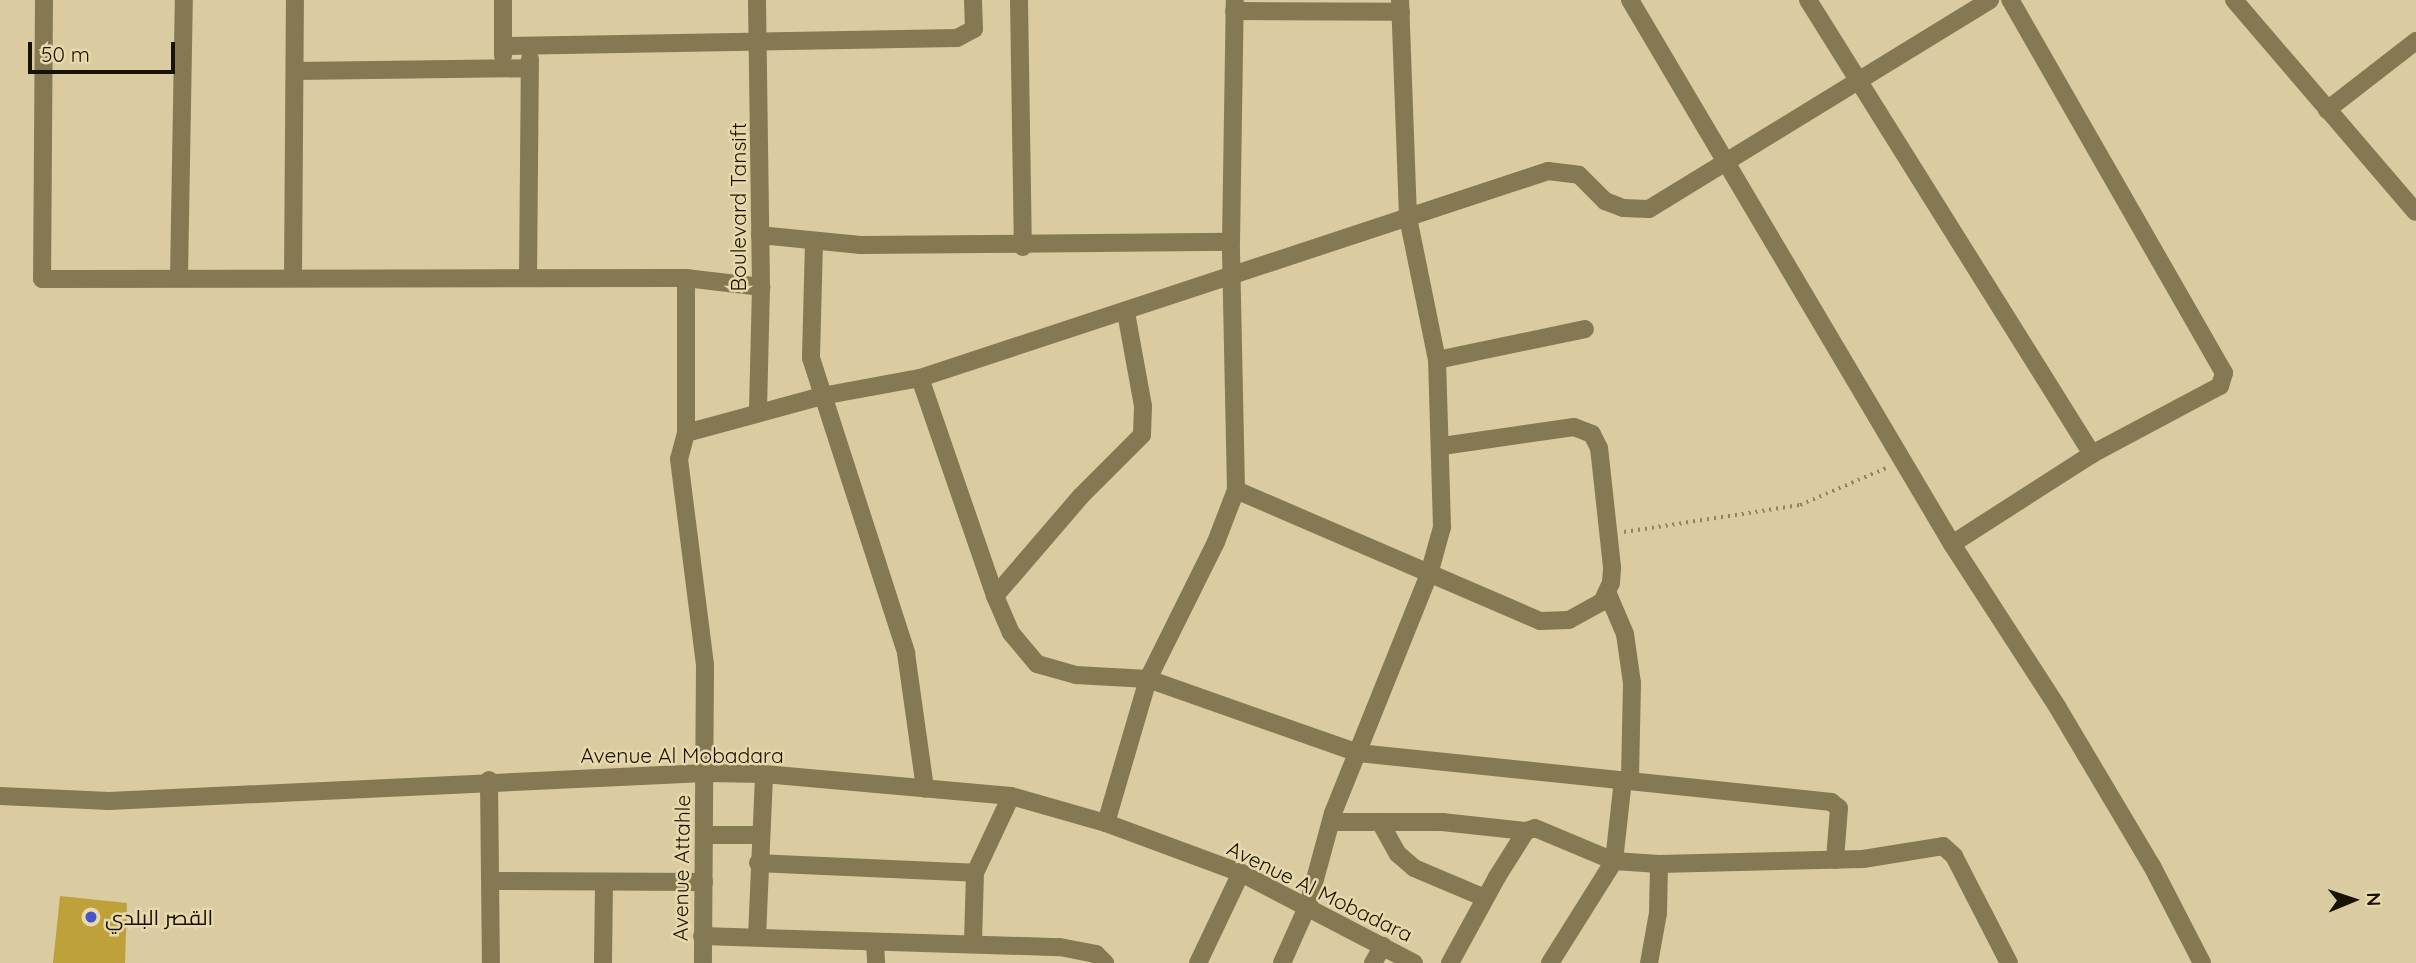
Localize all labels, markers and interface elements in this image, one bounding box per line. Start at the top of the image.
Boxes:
scale bar [32,28,178,72]
text: 50 m [41,41,90,67]
street label: Boulevard Tansift [725,122,751,292]
street label: Avenue Al Mobadara [580,742,784,768]
street label: Avenue Attahle [667,795,695,941]
street label: Avenue Al Mobadara [1223,835,1417,947]
north arrow [2318,865,2388,935]
text: N [2362,892,2386,907]
place label: القصر البلدي [105,904,213,930]
marker: القصر البلدي [83,909,99,925]

